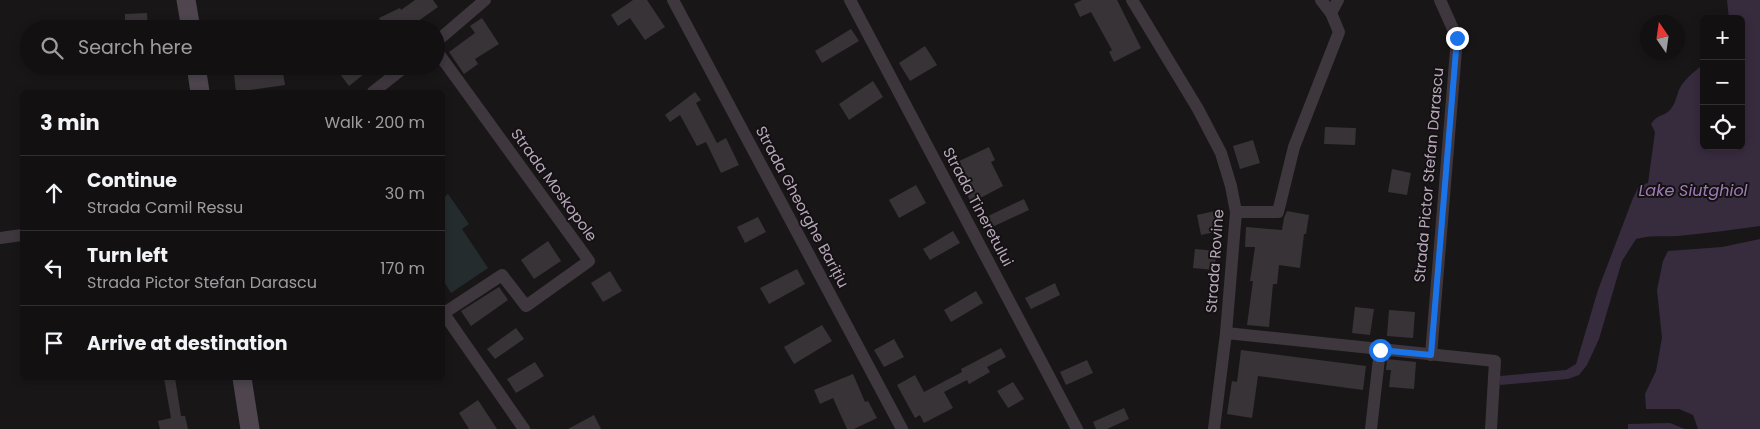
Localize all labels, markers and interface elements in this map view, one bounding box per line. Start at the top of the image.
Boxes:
north arrow [1640,15,1685,60]
map controls [1700,15,1745,150]
button: + [1700,15,1745,60]
search box [20,20,445,75]
route end [1446,27,1469,50]
icon: search [38,34,66,62]
text: Search here [78,34,192,61]
button: − [1700,60,1745,105]
street label: Strada Pictor Stefan Darascu [1409,67,1448,283]
button: locate [1700,105,1745,150]
text: 3 min [40,108,100,137]
text: Walk · 200 m [324,111,425,134]
street label: Strada Gheorghe Barițiu [751,122,854,291]
street label: Strada Moskopole [506,124,602,245]
street label: Strada Tineretului [938,144,1019,270]
text: Continue [87,167,177,194]
icon: ahead [40,179,68,207]
water label: Lake Siutghiol [1638,179,1748,202]
text: 30 m [385,182,425,205]
text: Strada Camil Ressu [87,196,243,219]
street label: Strada Rovine [1200,208,1229,314]
text: Turn left [87,242,168,269]
icon: left [40,254,68,282]
text: 170 m [380,257,425,280]
text: Strada Pictor Stefan Darascu [87,271,317,294]
icon: arrive [40,329,68,357]
text: Arrive at destination [87,330,288,357]
route start [1369,339,1392,362]

